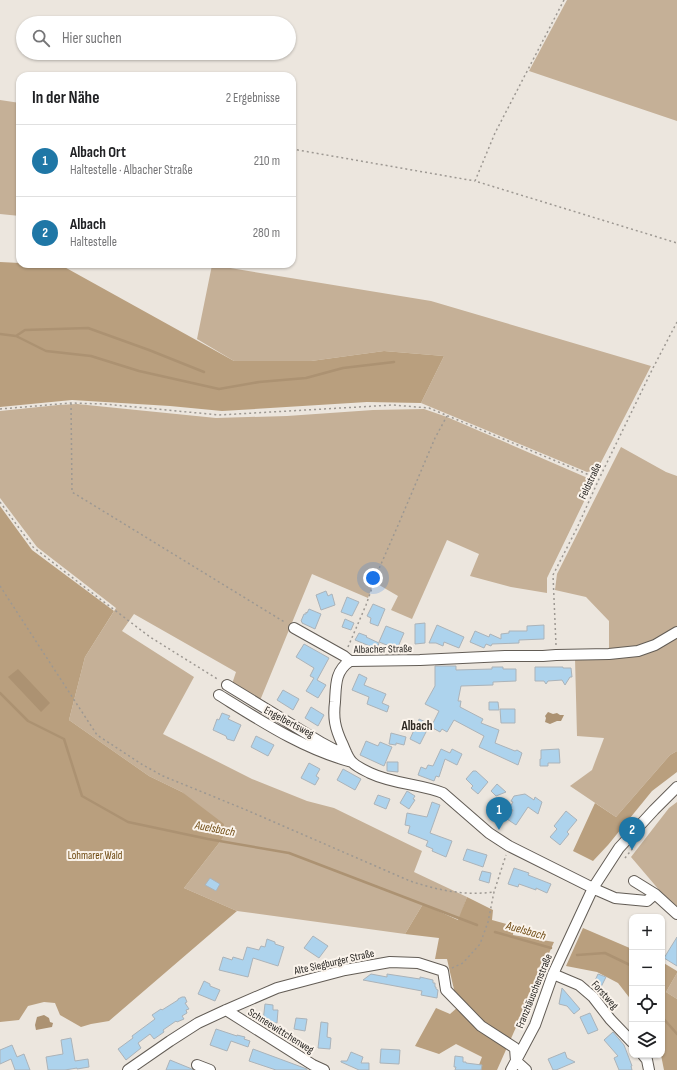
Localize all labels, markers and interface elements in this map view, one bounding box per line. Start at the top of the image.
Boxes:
search box [16,16,296,60]
icon: search [30,27,52,49]
text: Hier suchen [62,29,122,48]
text: In der Nähe [32,88,99,108]
text: 2 Ergebnisse [226,90,280,106]
text: Albach Ort [70,143,126,162]
text: 1 [42,153,48,169]
text: 210 m [254,153,280,169]
text: Haltestelle · Albacher Straße [70,162,193,178]
text: Albach [70,215,106,234]
text: 2 [42,225,48,241]
text: 280 m [253,225,280,241]
text: Haltestelle [70,234,117,250]
street label: Feldstraße [576,461,604,501]
your location [363,568,383,588]
street label: Albacher Straße [353,642,412,656]
street label: Engelbertsweg [262,703,317,741]
district label: Albach [400,718,433,734]
pin: 1 [486,797,512,830]
pin: 2 [619,817,645,850]
water label: Auelsbach [193,818,236,840]
park label: Lohmarer Wald [68,849,123,862]
map controls [629,914,665,1058]
button: + [629,914,665,950]
water label: Auelsbach [504,918,548,944]
street label: Alte Siegburger Straße [292,946,375,978]
button: − [629,950,665,986]
street label: Franzhäuschenstraße [513,952,555,1030]
street label: Forstweg [589,978,622,1012]
button: locate [629,986,665,1022]
street label: Schneewittchenweg [246,1006,317,1057]
button: layers [629,1022,665,1058]

